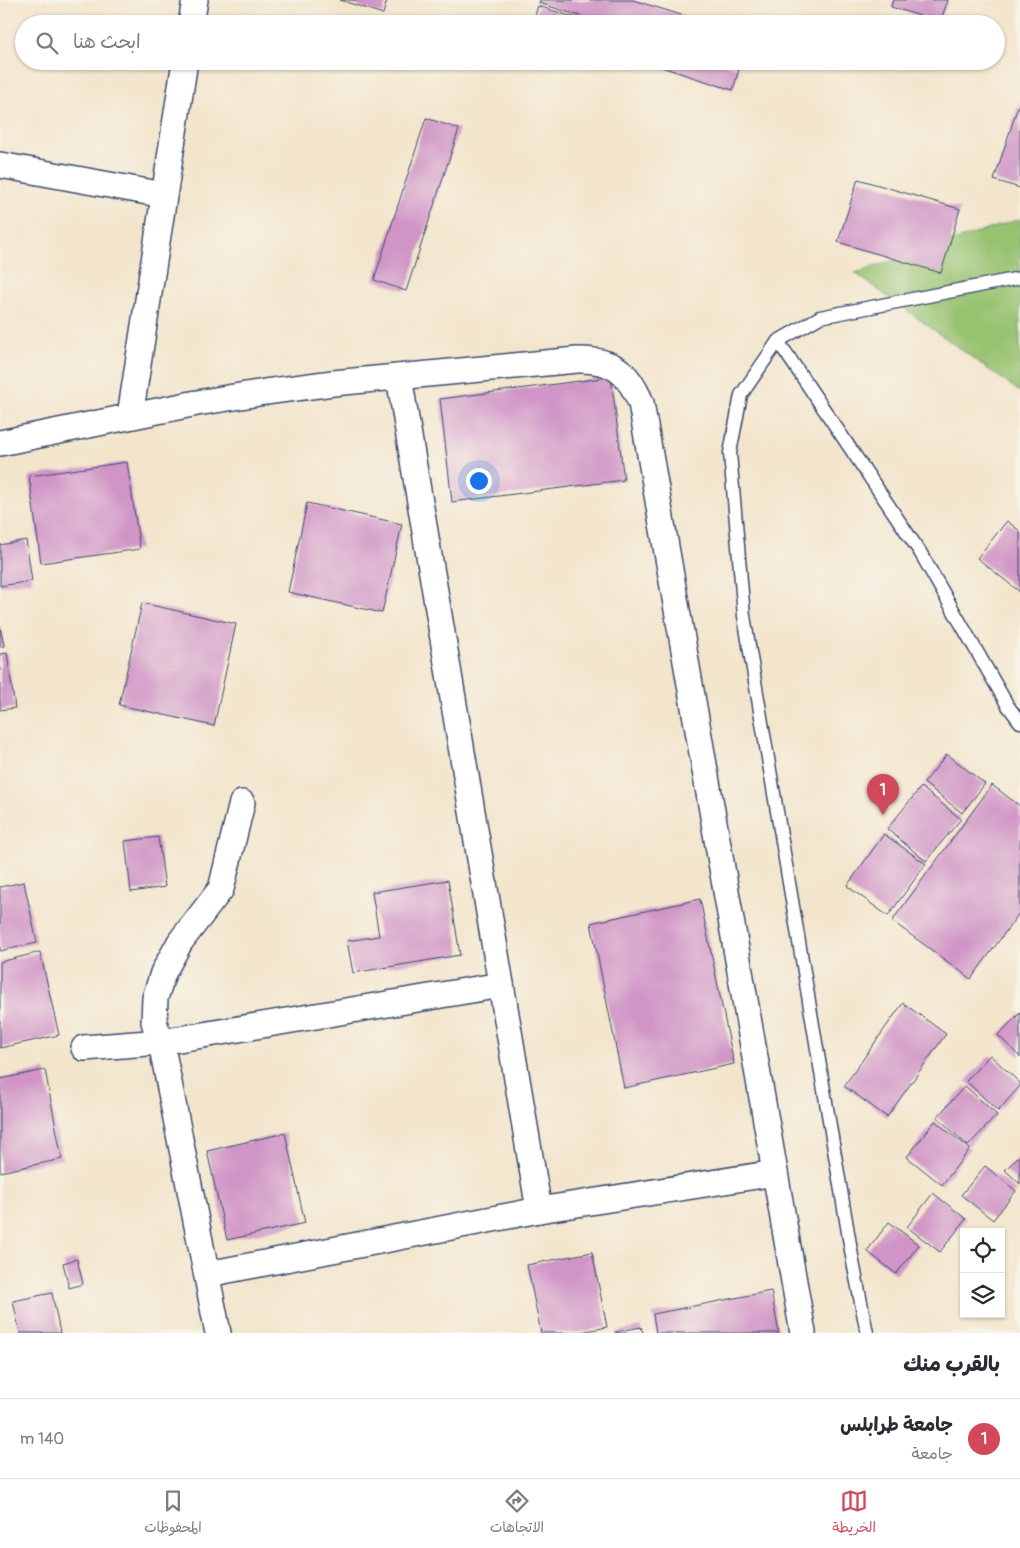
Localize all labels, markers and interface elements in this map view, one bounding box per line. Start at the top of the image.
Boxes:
search box [15,15,1005,70]
icon: search [33,29,61,57]
text: ابحث هنا [73,30,141,54]
your location [466,468,492,494]
pin: 1 [867,774,899,815]
map controls [960,1228,1005,1318]
button: locate [960,1228,1005,1273]
button: layers [960,1273,1005,1318]
text: بالقرب منك [903,1351,1000,1378]
text: جامعة طرابلس [840,1413,953,1437]
text: 140 m [20,1429,64,1449]
text: 1 [981,1429,987,1449]
text: جامعة [911,1444,953,1464]
tab: المحفوظات [144,1487,202,1540]
tab: الاتجاهات [490,1487,544,1540]
tab: الخريطة [832,1487,876,1540]

